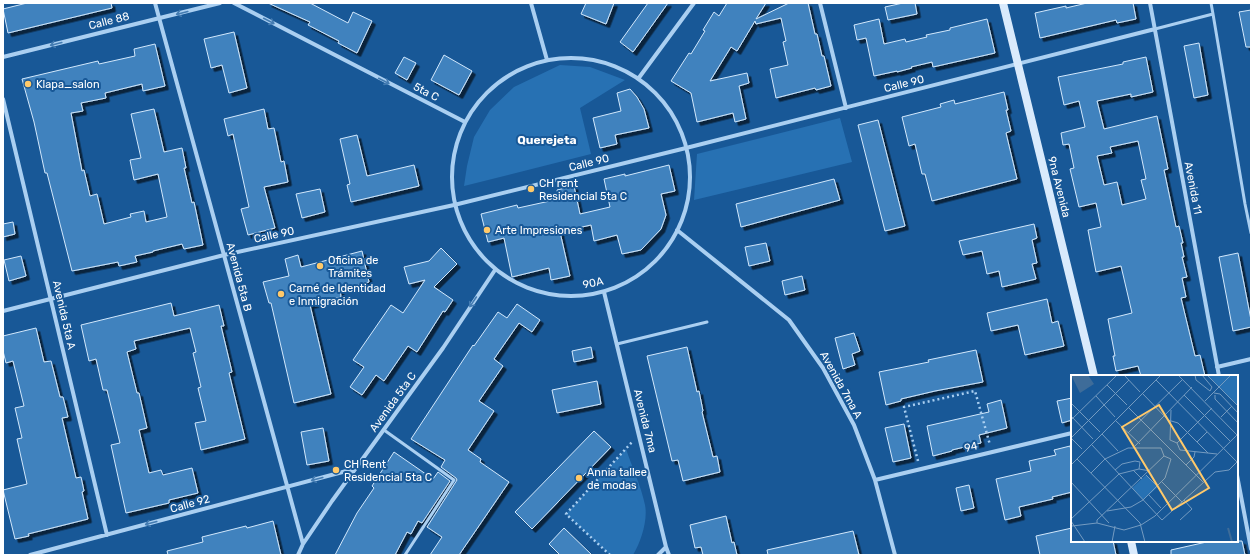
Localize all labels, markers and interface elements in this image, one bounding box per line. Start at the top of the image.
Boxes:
one-way arrow [176,9,189,17]
street label: Calle 88 [87,10,131,32]
one-way arrow [263,18,275,25]
one-way arrow [50,41,63,48]
street label: Calle 90 [882,73,926,95]
one-way arrow [378,77,390,85]
place label: Klapa_salon [36,78,100,91]
marker: Klapa_salon [23,79,33,89]
street label: 5ta C [411,80,441,104]
district label: Querejeta [517,133,577,147]
street label: Calle 90 [567,152,611,174]
street label: 9na Avenida [1045,155,1073,219]
street label: Avenida 11 [1182,161,1204,215]
place label: CH rent Residencial 5ta C [539,177,627,203]
marker: CH rent Residencial 5ta C [526,184,536,194]
street label: Calle 90 [253,224,295,246]
place label: Arte Impresiones [495,224,583,237]
marker: Arte Impresiones [482,225,492,235]
street label: Avenida 5ta B [224,241,254,313]
place label: Oficina de Trámites [328,254,378,280]
marker: Oficina de Trámites [315,261,325,271]
street label: 90A [582,275,605,291]
street label: Avenida 5ta A [50,279,78,351]
place label: Carné de Identidad e Inmigración [289,282,386,308]
marker: Carné de Identidad e Inmigración [276,289,286,299]
one-way arrow [469,297,477,308]
street label: Avenida 7ma A [817,349,865,421]
street label: Avenida 5ta C [367,370,419,434]
inset map [1071,375,1238,542]
street label: Avenida 7ma [631,388,659,454]
street label: 94 [963,439,979,455]
place label: CH Rent Residencial 5ta C [344,458,432,484]
marker: CH Rent Residencial 5ta C [331,465,341,475]
place label: Annia tallee de modas [587,466,647,492]
marker: Annia tallee de modas [574,473,584,483]
one-way arrow [311,476,324,484]
street label: Calle 92 [169,492,211,516]
one-way arrow [145,520,158,527]

